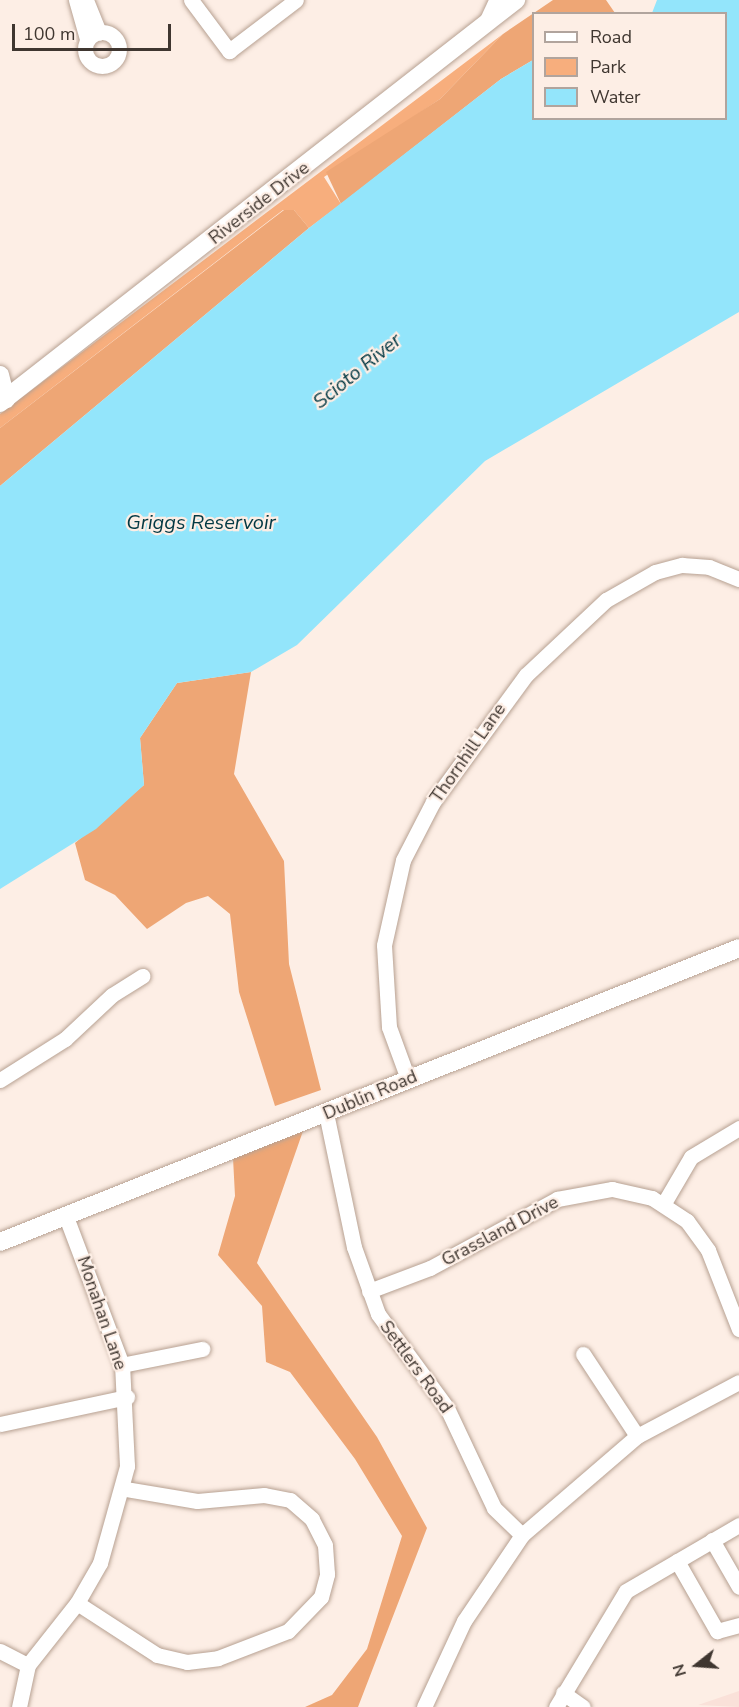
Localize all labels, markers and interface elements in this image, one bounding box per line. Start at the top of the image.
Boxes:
scale bar [15,12,174,50]
legend [532,12,727,120]
text: 100 m [23,22,75,46]
text: Road [590,25,632,49]
text: Park [590,55,626,79]
text: Water [590,85,641,109]
street label: Riverside Drive [204,157,314,249]
water label: Scioto River [308,328,406,414]
water label: Griggs Reservoir [126,510,276,534]
street label: Thornhill Lane [426,699,510,807]
street label: Dublin Road [320,1065,420,1125]
street label: Grassland Drive [438,1191,562,1271]
street label: Monahan Lane [72,1253,132,1373]
street label: Settlers Road [375,1316,457,1418]
north arrow [667,1635,727,1695]
text: N [668,1661,692,1679]

